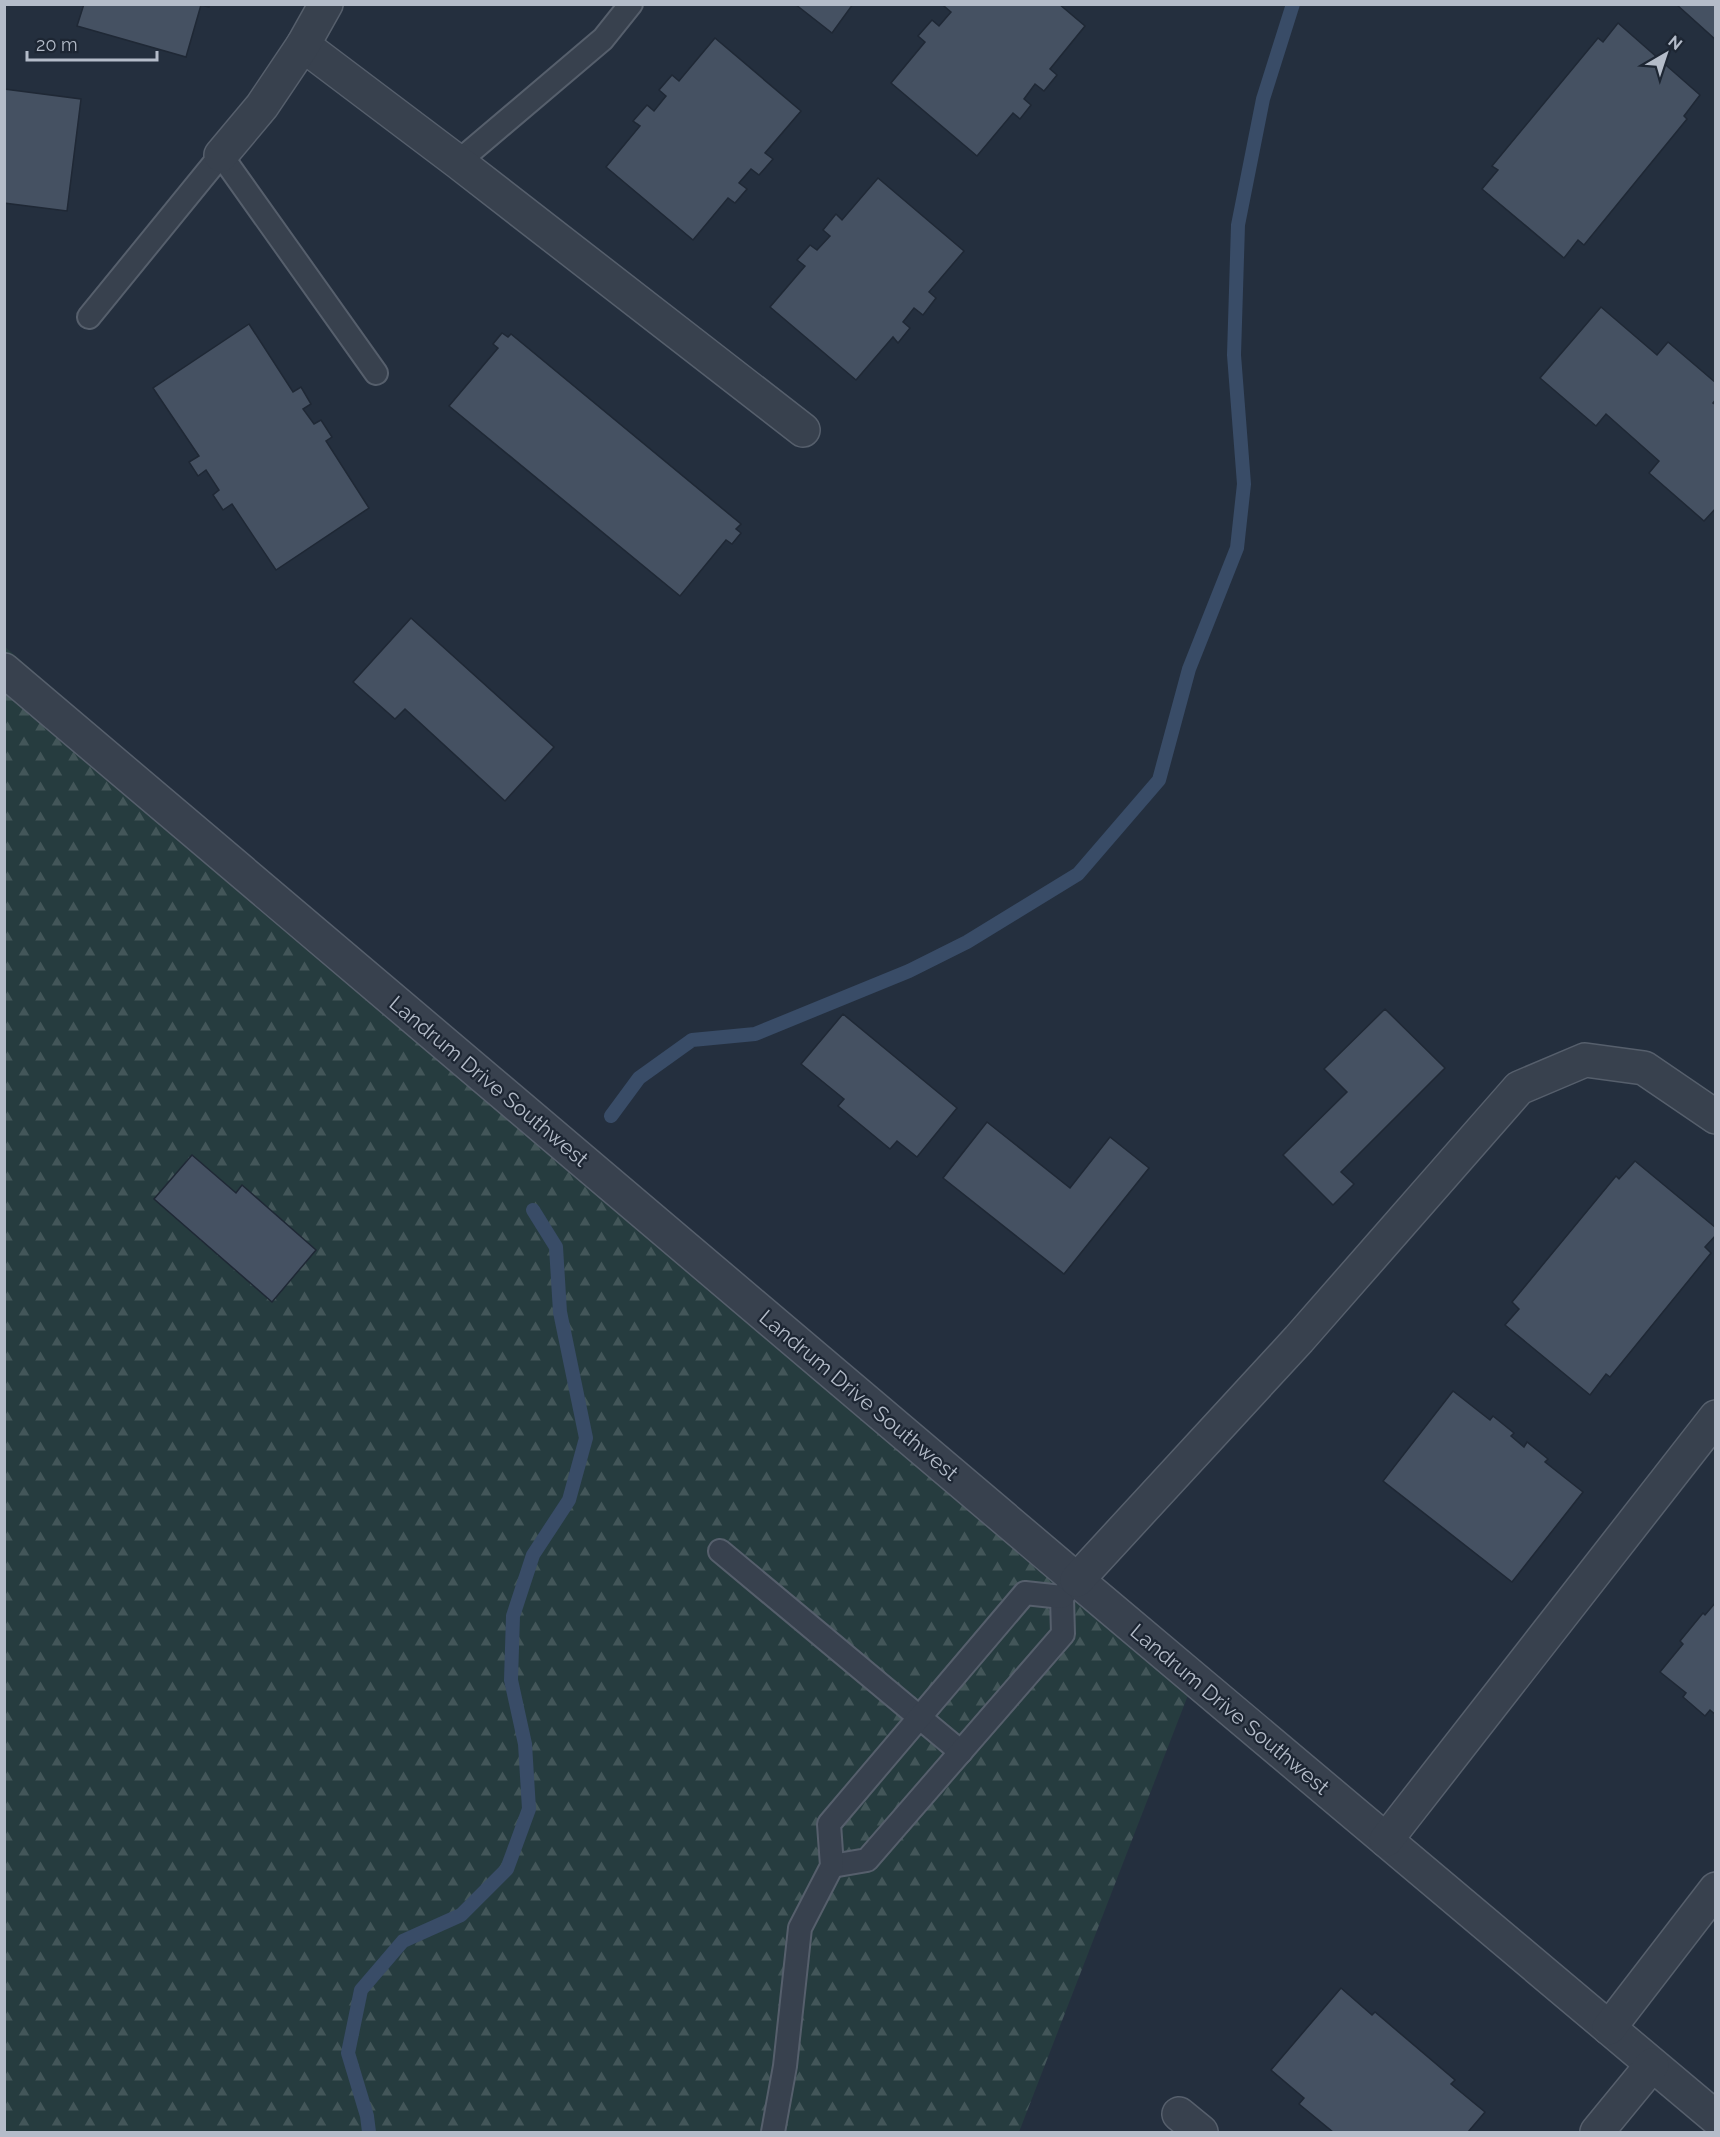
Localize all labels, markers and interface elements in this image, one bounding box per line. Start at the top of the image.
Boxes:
scale bar [27,24,158,62]
north arrow [1636,24,1696,84]
text: N [1664,32,1686,54]
text: 20 m [36,34,78,55]
street label: Landrum Drive Southwest [384,990,594,1172]
street label: Landrum Drive Southwest [754,1304,964,1486]
street label: Landrum Drive Southwest [1125,1618,1335,1800]

